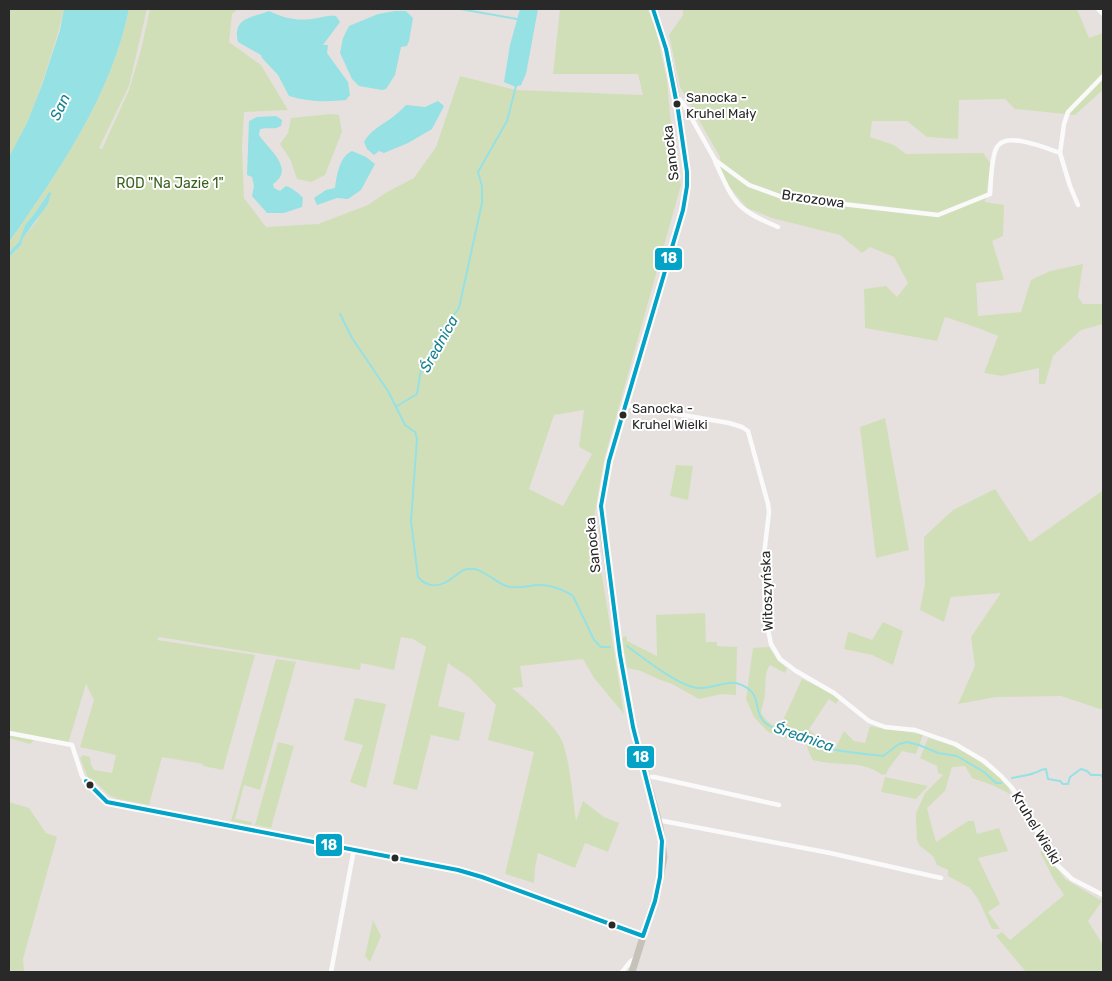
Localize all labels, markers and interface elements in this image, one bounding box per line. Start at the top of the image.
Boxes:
place label: Sanocka - Kruhel Mały [686,90,756,121]
water label: San [46,91,74,123]
marker: Sanocka - Kruhel Mały [672,99,682,109]
street label: Sanocka [659,124,683,182]
park label: ROD "Na Jazie 1" [116,175,224,192]
street label: Brzozowa [780,186,846,212]
line badge: 18 [654,247,683,271]
text: 18 [661,250,677,267]
water label: Średnica [416,312,462,375]
place label: Sanocka - Kruhel Wielki [632,401,708,432]
marker: Sanocka - Kruhel Wielki [618,410,628,420]
street label: Sanocka [582,517,604,573]
street label: Witoszyńska [757,550,777,632]
water label: Średnica [772,718,836,756]
line badge: 18 [626,745,655,769]
text: 18 [633,749,649,766]
unlabelled marker [85,780,95,790]
street label: Kruhel Wielki [1008,789,1064,867]
line badge: 18 [315,833,343,857]
text: 18 [321,837,337,854]
unlabelled marker [390,853,400,863]
unlabelled marker [607,920,617,930]

